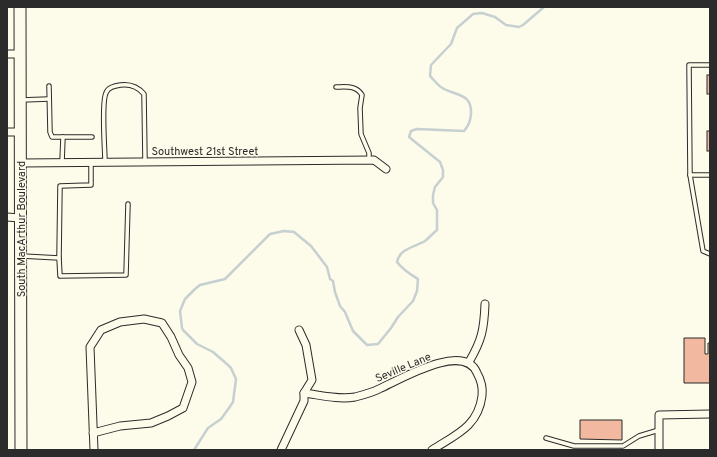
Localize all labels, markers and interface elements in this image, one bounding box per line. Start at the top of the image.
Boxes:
street label: Southwest 21st Street [152,145,258,159]
street label: South MacArthur Boulevard [15,161,29,297]
street label: Seville Lane [373,350,433,386]

